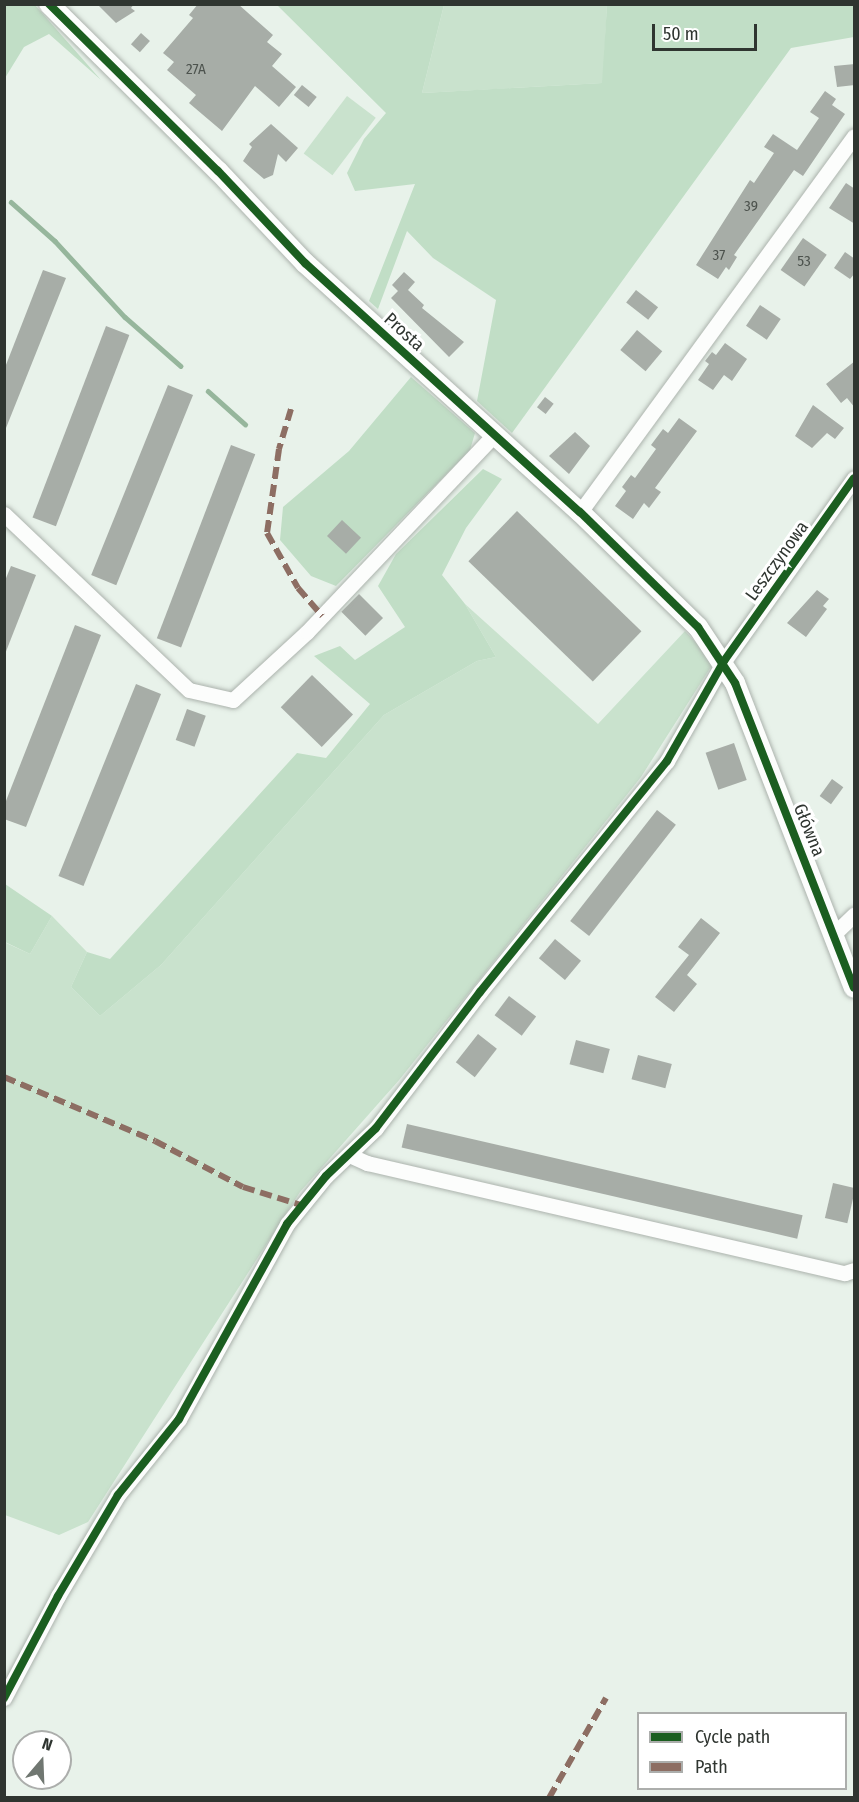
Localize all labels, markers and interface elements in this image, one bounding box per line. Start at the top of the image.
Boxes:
scale bar [655,12,760,50]
text: 50 m [663,23,699,45]
house number: 27A [186,61,206,79]
house number: 39 [744,198,758,216]
house number: 37 [713,247,725,265]
house number: 53 [797,253,811,271]
street label: Prosta [379,308,429,356]
street label: Leszczynowa [741,517,813,605]
street label: Główna [789,800,829,860]
legend [637,1712,847,1790]
text: Cycle path [695,1726,770,1748]
north arrow [12,1730,72,1790]
text: N [40,1734,55,1755]
text: Path [695,1756,728,1778]

